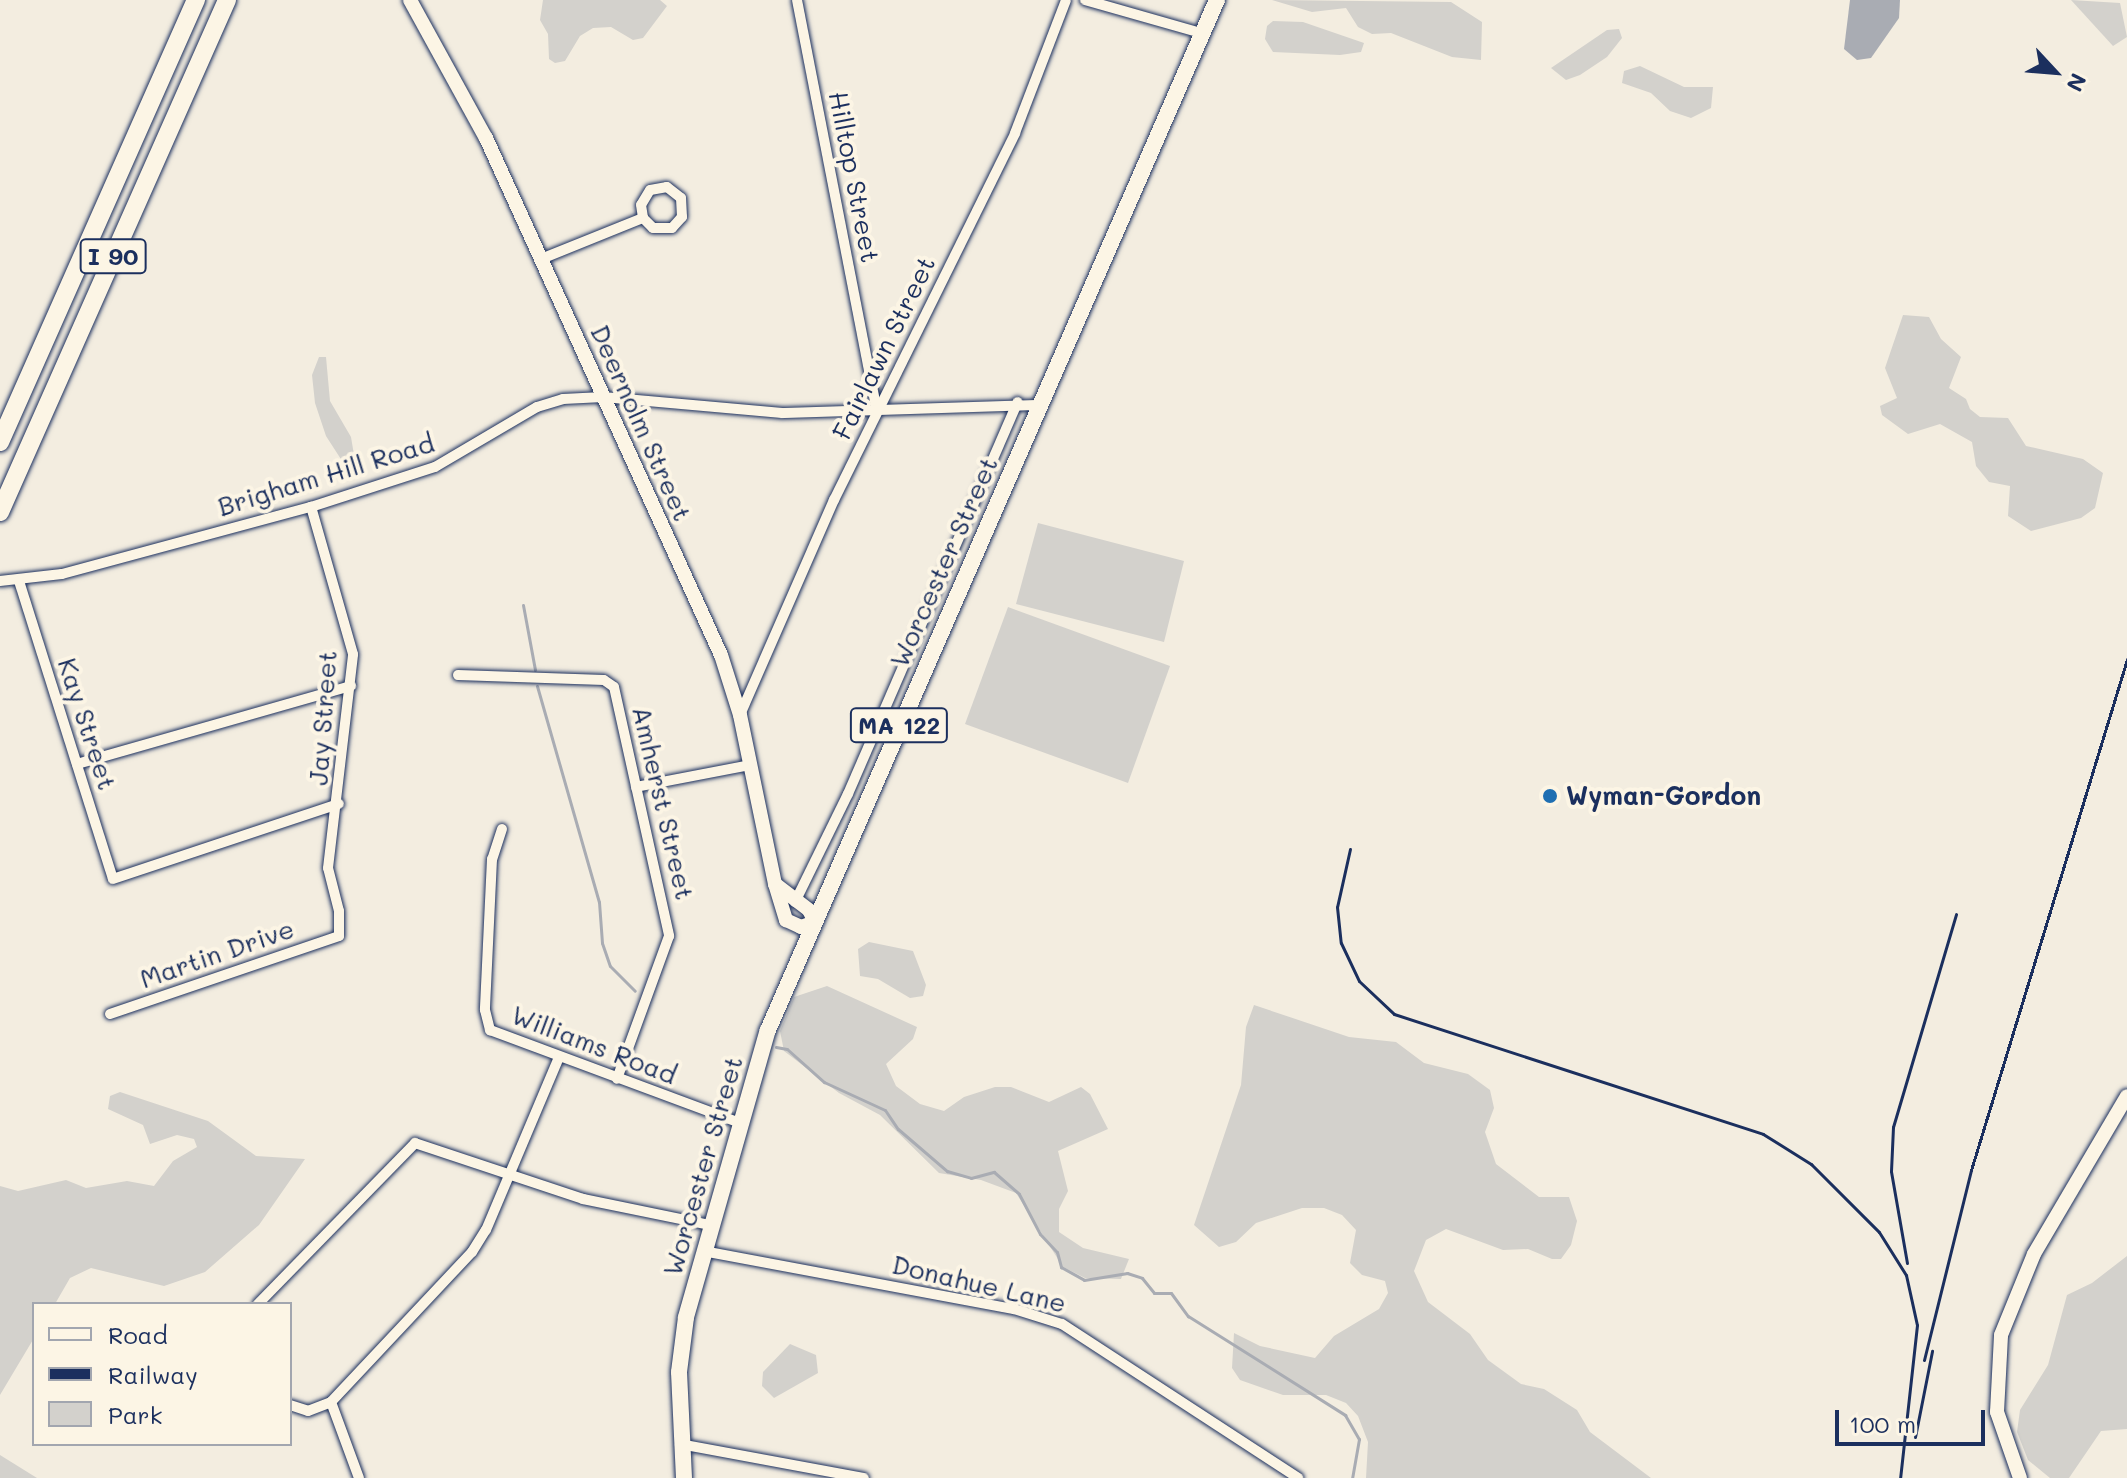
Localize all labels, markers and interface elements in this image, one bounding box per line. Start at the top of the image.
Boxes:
north arrow [2015,32,2095,112]
text: N [2060,69,2094,97]
street label: Hilltop Street [822,89,886,265]
road number: I 90 [79,236,147,276]
street label: Fairlawn Street [826,251,942,445]
street label: Deernolm Street [584,320,698,526]
street label: Brigham Hill Road [214,427,438,523]
street label: Worcester Street [884,452,1004,672]
street label: Jay Street [303,650,343,786]
street label: Kay Street [51,654,123,794]
street label: Amherst Street [626,703,700,903]
road number: MA 122 [849,705,949,745]
place label: Wyman-Gordon [1566,780,1761,812]
marker: Wyman-Gordon [1541,787,1559,805]
street label: Martin Drive [136,913,298,995]
street label: Williams Road [507,999,681,1091]
street label: Worcester Street [657,1053,749,1279]
street label: Donahue Lane [889,1249,1069,1319]
legend [32,1302,292,1446]
text: Road [108,1319,168,1350]
text: Railway [108,1359,198,1390]
scale bar [1839,1394,1989,1444]
text: Park [108,1399,162,1430]
text: 100 m [1849,1408,1916,1439]

